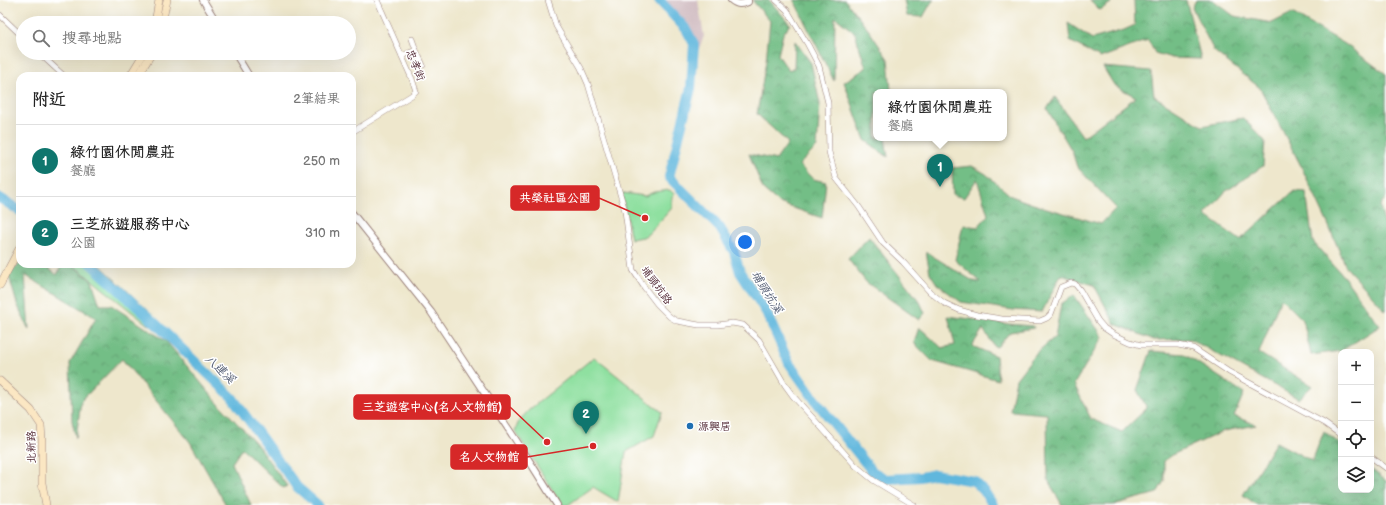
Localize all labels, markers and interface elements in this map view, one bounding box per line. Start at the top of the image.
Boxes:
search box [16,16,356,60]
icon: search [30,27,52,49]
text: 搜尋地點 [62,29,122,48]
street label: 忠孝街 [403,47,428,84]
popup [873,89,1007,141]
text: 附近 [32,90,66,110]
text: 2筆結果 [293,91,340,107]
text: 綠竹園休閒農莊 [887,98,993,117]
text: 餐廳 [887,118,914,134]
text: 綠竹園休閒農莊 [70,143,175,162]
text: 1 [42,153,48,169]
text: 250 m [303,153,340,169]
pin: 1 [927,154,953,187]
text: 餐廳 [70,163,96,179]
callout: 共榮社區公園 [511,186,599,210]
text: 共榮社區公園 [519,191,591,206]
text: 三芝旅遊服務中心 [70,215,190,234]
text: 2 [41,225,49,241]
text: 310 m [305,225,340,241]
your location [735,232,755,252]
text: 公園 [70,235,96,251]
street label: 埔頭坑路 [638,264,675,307]
water label: 埔頭坑溪 [747,268,786,317]
map controls [1338,349,1374,493]
button: + [1338,349,1374,385]
water label: 八連溪 [201,352,239,388]
button: − [1338,385,1374,421]
callout: 三芝遊客中心(名人文物館) [354,395,510,419]
text: 三芝遊客中心(名人文物館) [362,400,502,415]
pin: 2 [573,401,599,434]
place label: 源興居 [698,420,731,433]
marker: 源興居 [685,421,695,431]
button: locate [1338,421,1374,457]
street label: 北新路 [25,430,38,464]
callout: 名人文物館 [451,445,527,469]
text: 名人文物館 [459,450,520,465]
button: layers [1338,457,1374,493]

